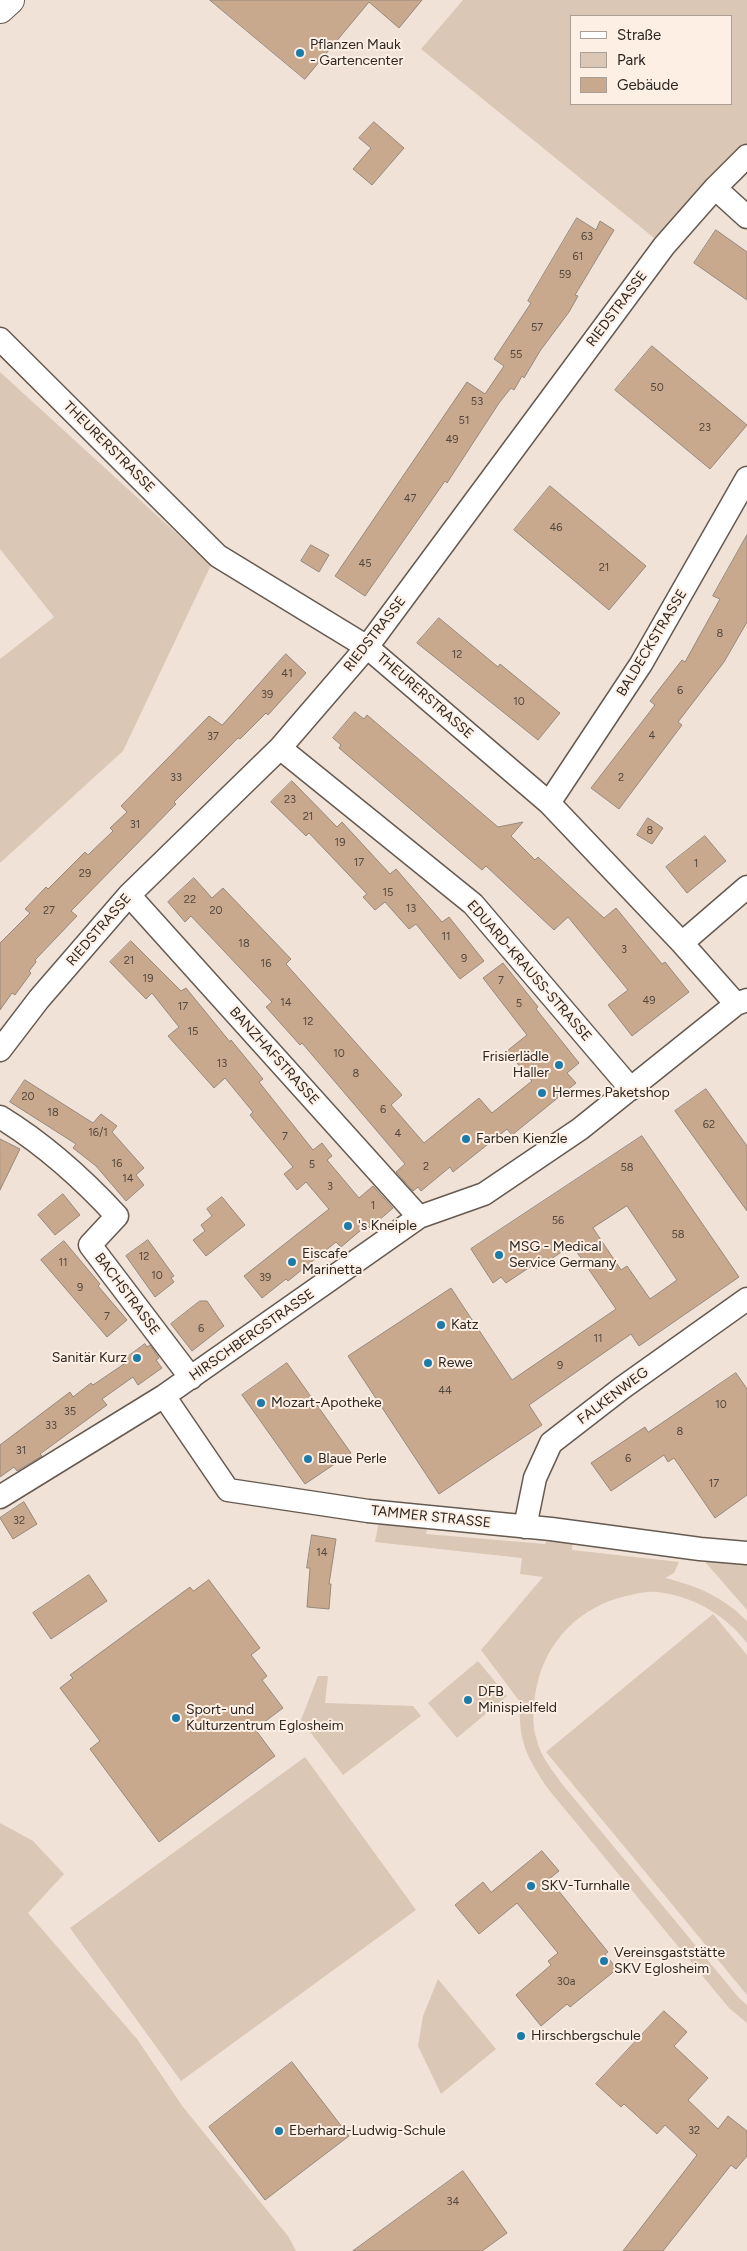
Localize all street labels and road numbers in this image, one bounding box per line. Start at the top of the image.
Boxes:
street label: RIEDSTRASSE [583,268,651,350]
street label: THEURERSTRASSE [60,398,158,496]
street label: BALDECKSTRASSE [613,586,691,700]
street label: RIEDSTRASSE [341,593,409,675]
street label: THEURERSTRASSE [373,650,477,742]
street label: RIEDSTRASSE [63,890,135,970]
street label: EDUARD-KRAUSS-STRASSE [463,897,595,1045]
street label: BANZHAFSTRASSE [226,1004,322,1108]
street label: BACHSTRASSE [91,1250,163,1338]
street label: HIRSCHBERGSTRASSE [186,1286,318,1384]
street label: FALKENWEG [574,1364,652,1428]
street label: TAMMER STRASSE [370,1502,492,1532]

